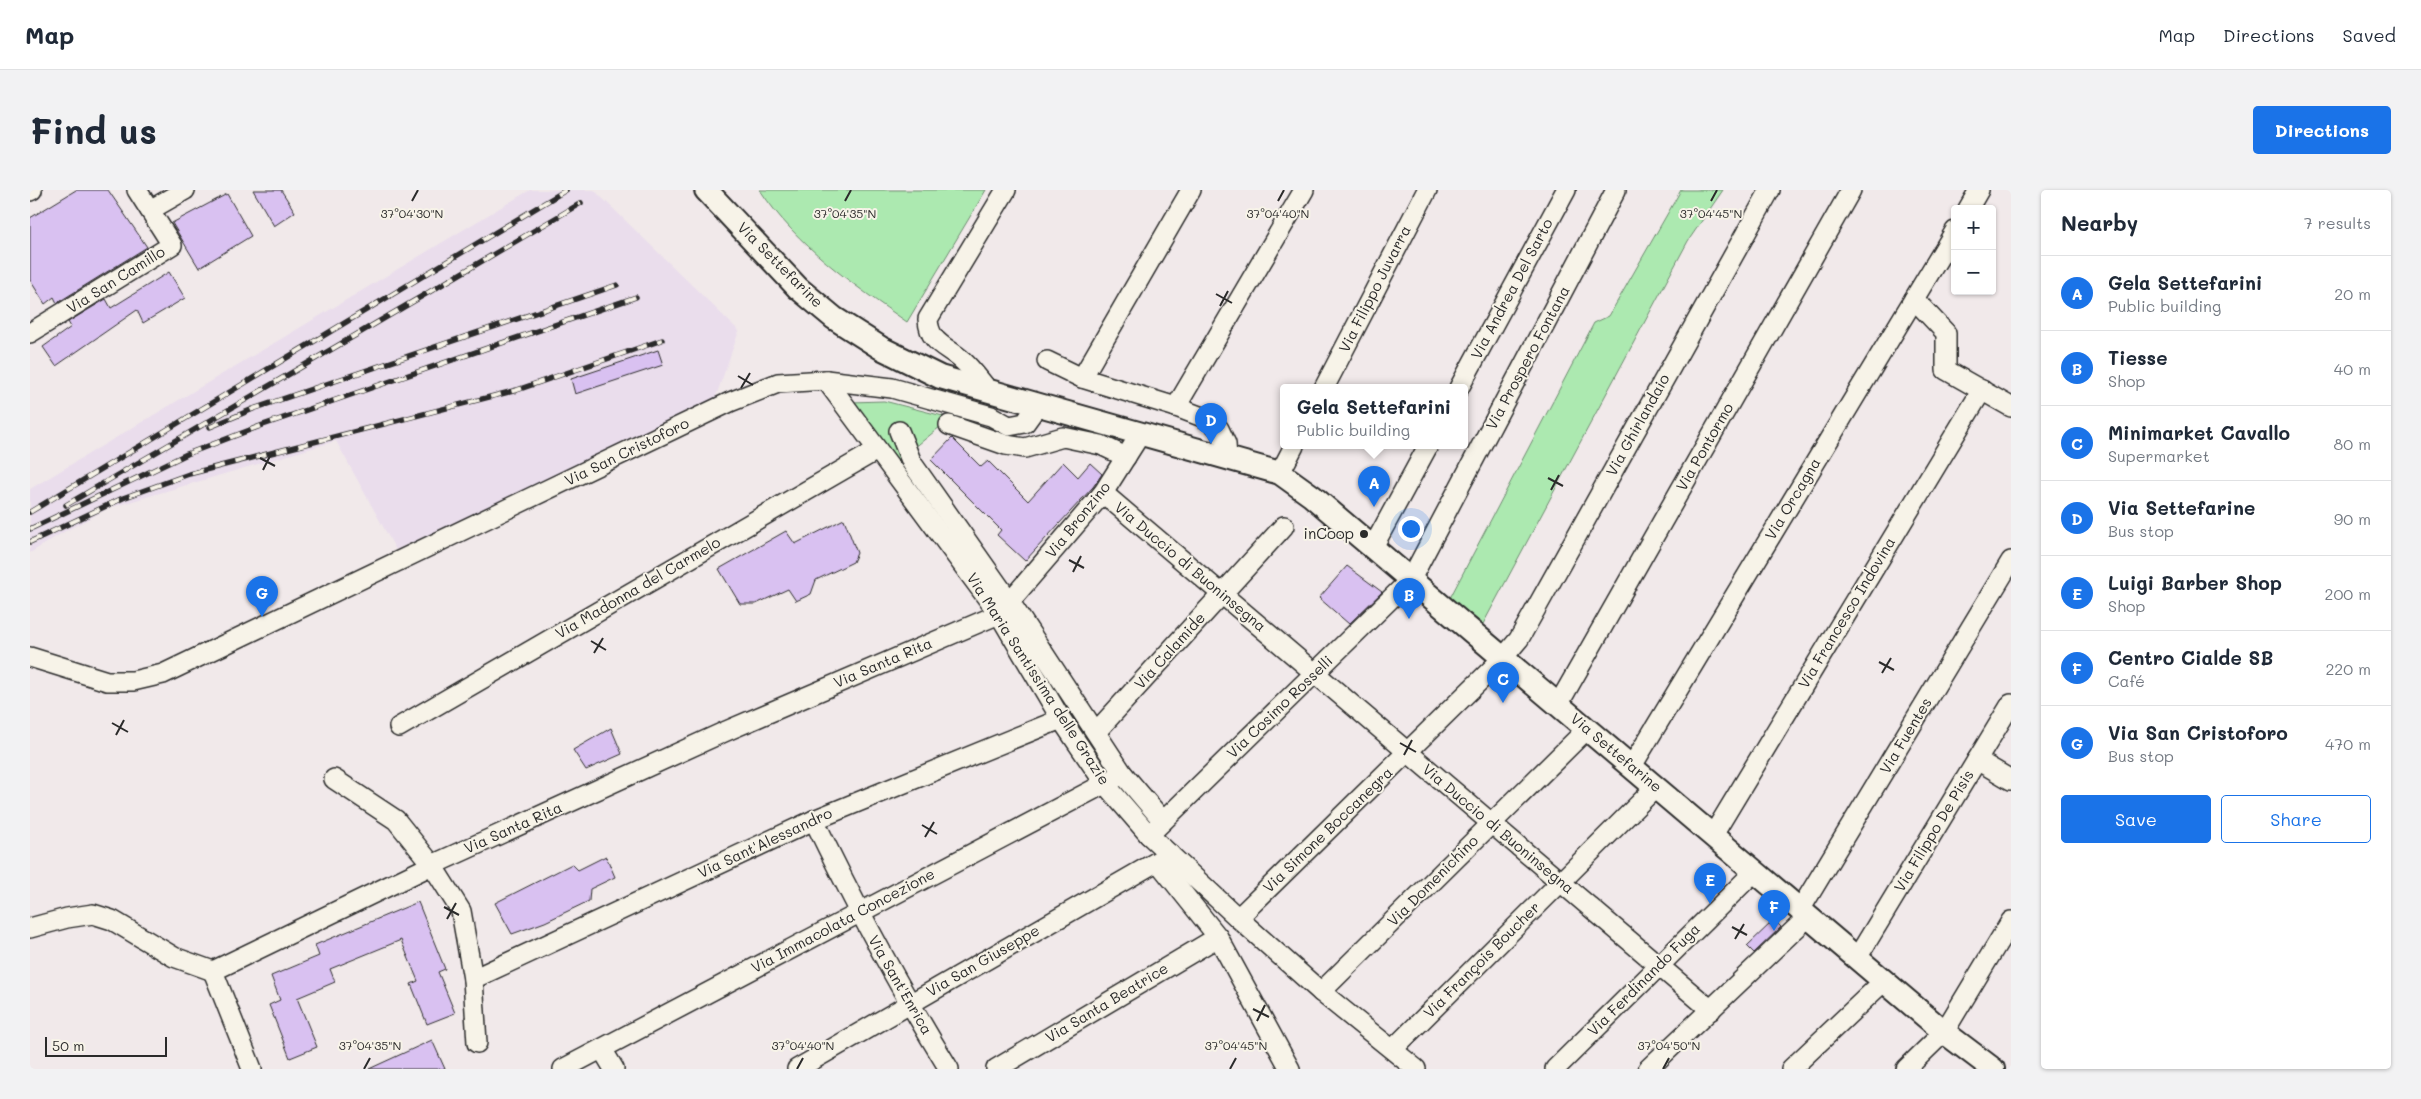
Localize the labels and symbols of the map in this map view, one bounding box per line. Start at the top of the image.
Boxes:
text: 37°04'30"N [381,205,443,221]
text: 37°04'35"N [814,205,876,221]
text: 37°04'40"N [1247,205,1309,221]
text: 37°04'45"N [1680,205,1742,221]
street label: Via Andrea Del Sarto [1466,215,1557,362]
street label: Via Settefarine [734,217,828,311]
street label: Via Filippo Juvarra [1333,222,1415,355]
street label: Via San Camillo [63,241,168,317]
street label: Via Prospero Fontana [1481,282,1574,433]
street label: Via Ghirlandaio [1601,370,1674,479]
street label: Via Pontormo [1671,399,1737,494]
pin: D [1195,403,1227,444]
street label: Via San Cristoforo [561,412,692,490]
street label: Via Orcagna [1760,454,1824,543]
pin: A [1358,466,1390,507]
street label: Via Bronzino [1040,477,1114,562]
street label: Via Duccio di Buoninsegna [1111,497,1271,636]
your location [1398,516,1424,542]
place label: inCoop [1303,523,1354,543]
marker: inCoop [1358,528,1370,540]
street label: Via Madonna del Carmelo [551,531,724,643]
street label: Via Francesco Indovina [1793,533,1899,692]
street label: Via Maria Santissima delle Grazie [963,569,1115,788]
pin: G [246,576,278,617]
pin: B [1393,578,1425,619]
street label: Via Calamide [1129,608,1209,693]
street label: Via Santa Rita [830,632,935,692]
street label: Via Cosimo Rosselli [1222,650,1337,762]
pin: C [1487,662,1519,703]
street label: Via Fuentes [1874,694,1936,777]
street label: Via Settefarine [1567,708,1667,796]
street label: Via Duccio di Buoninsegna [1419,759,1579,898]
street label: Via Simone Boccanegra [1258,762,1396,897]
street label: Via Filippo De Pisis [1889,766,1978,895]
street label: Via Santa Rita [460,797,565,858]
street label: Via Sant'Alessandro [694,802,835,882]
street label: Via Domenichino [1383,830,1482,930]
street label: Via Immacolata Concezione [747,863,938,977]
pin: E [1694,863,1726,904]
pin: F [1758,890,1790,931]
street label: Via François Boucher [1419,897,1544,1022]
street label: Via Ferdinando Fuga [1583,919,1704,1040]
street label: Via San Giuseppe [922,920,1043,1001]
street label: Via Sant'Enrica [864,931,937,1038]
street label: Via Santa Beatrice [1041,958,1172,1047]
scale bar [45,1034,168,1057]
text: 37°04'35"N [339,1037,401,1053]
text: 37°04'40"N [772,1037,834,1053]
text: 37°04'45"N [1205,1037,1267,1053]
text: 37°04'50"N [1638,1037,1700,1053]

